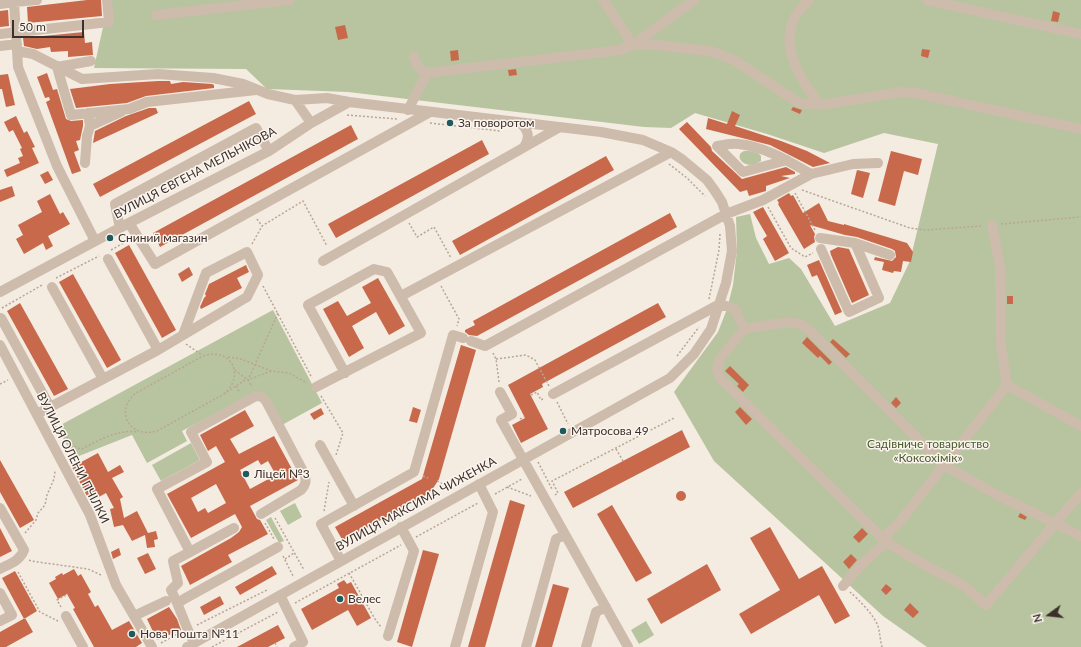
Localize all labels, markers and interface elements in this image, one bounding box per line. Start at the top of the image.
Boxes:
scale bar [14,12,86,38]
text: 50 m [19,19,46,34]
place label: За поворотом [458,116,535,130]
marker: За поворотом [445,118,455,128]
street label: ВУЛИЦЯ ЄВГЕНА МЕЛЬНІКОВА [111,124,279,222]
place label: Сниний магазин [118,231,208,245]
marker: Сниний магазин [105,233,115,243]
street label: ВУЛИЦЯ ОЛЕНИ ПЧІЛКИ [34,390,112,526]
place label: Матросова 49 [571,424,649,438]
marker: Матросова 49 [558,426,568,436]
park label: Садівниче товариство «Коксохімік» [867,437,989,465]
street label: ВУЛИЦЯ МАКСИМА ЧИЖЕНКА [333,454,499,554]
place label: Ліцей №3 [254,467,310,481]
marker: Ліцей №3 [241,469,251,479]
place label: Велес [348,592,381,606]
marker: Велес [335,594,345,604]
north arrow [1029,595,1069,635]
text: N [1030,612,1044,624]
place label: Нова Пошта №11 [140,627,239,641]
marker: Нова Пошта №11 [127,629,137,639]

